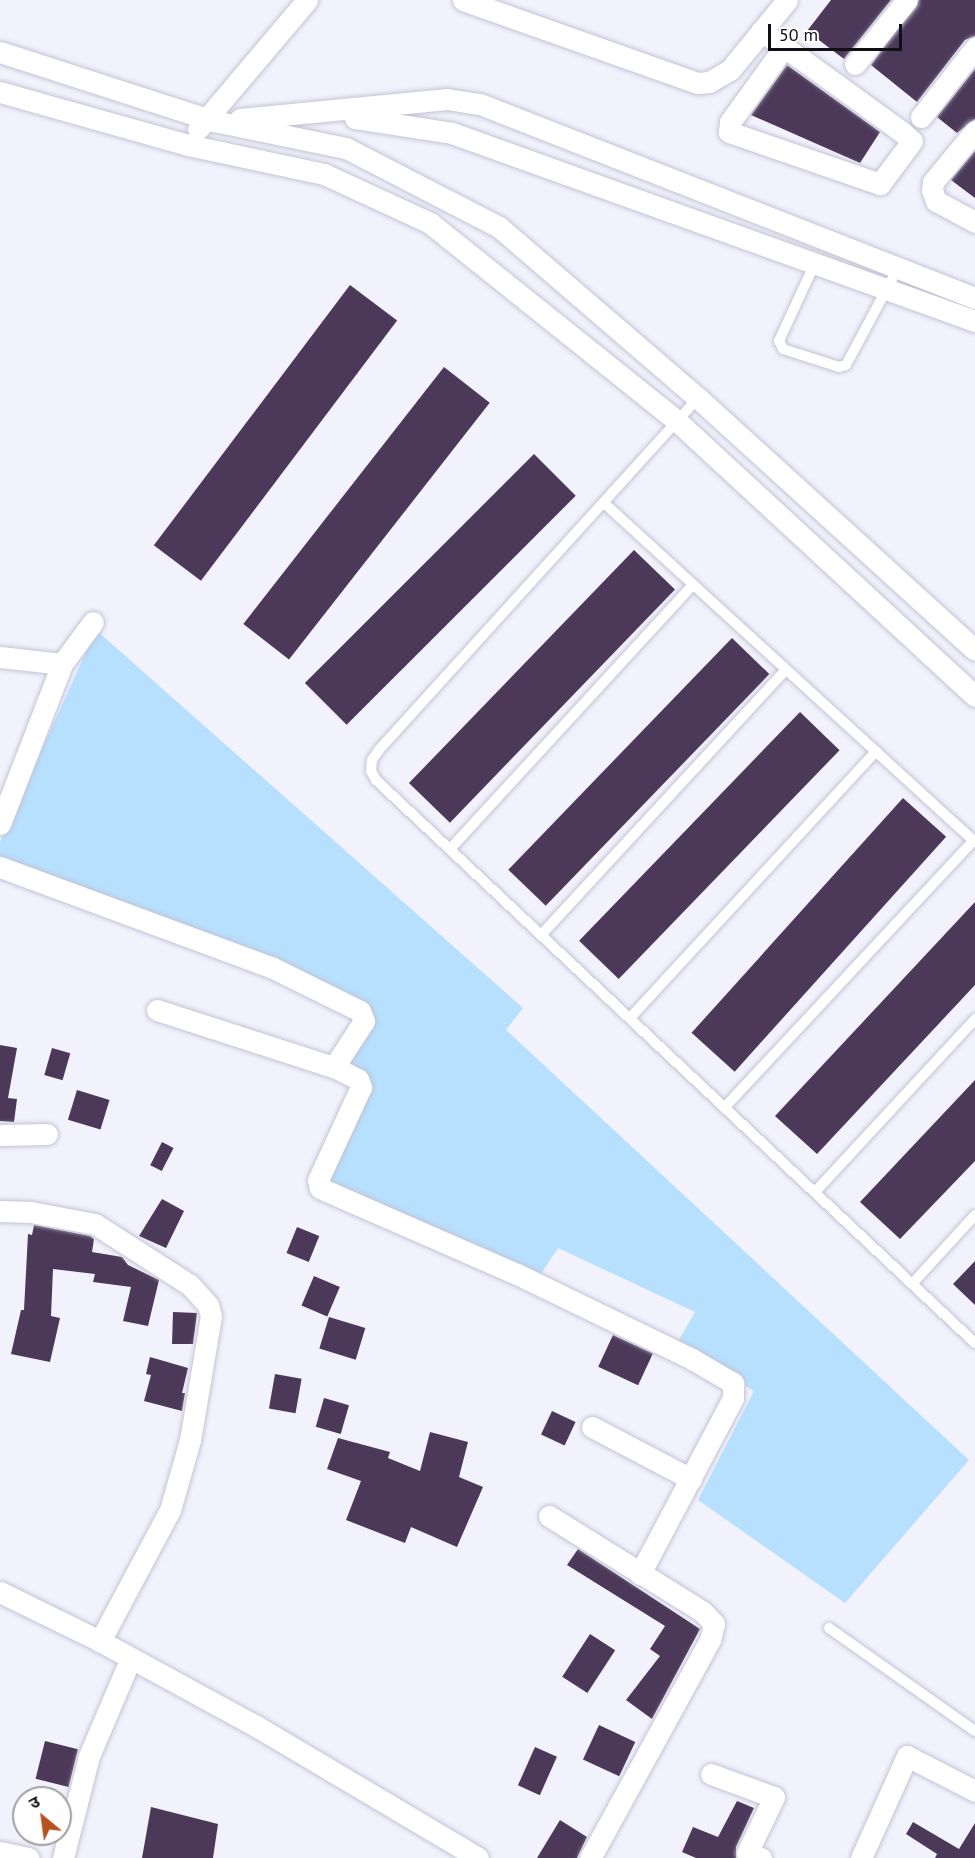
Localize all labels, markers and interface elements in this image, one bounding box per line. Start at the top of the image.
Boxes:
scale bar [771,12,904,50]
text: 50 m [779,23,818,46]
north arrow [12,1786,72,1846]
text: उ [25,1791,43,1813]

